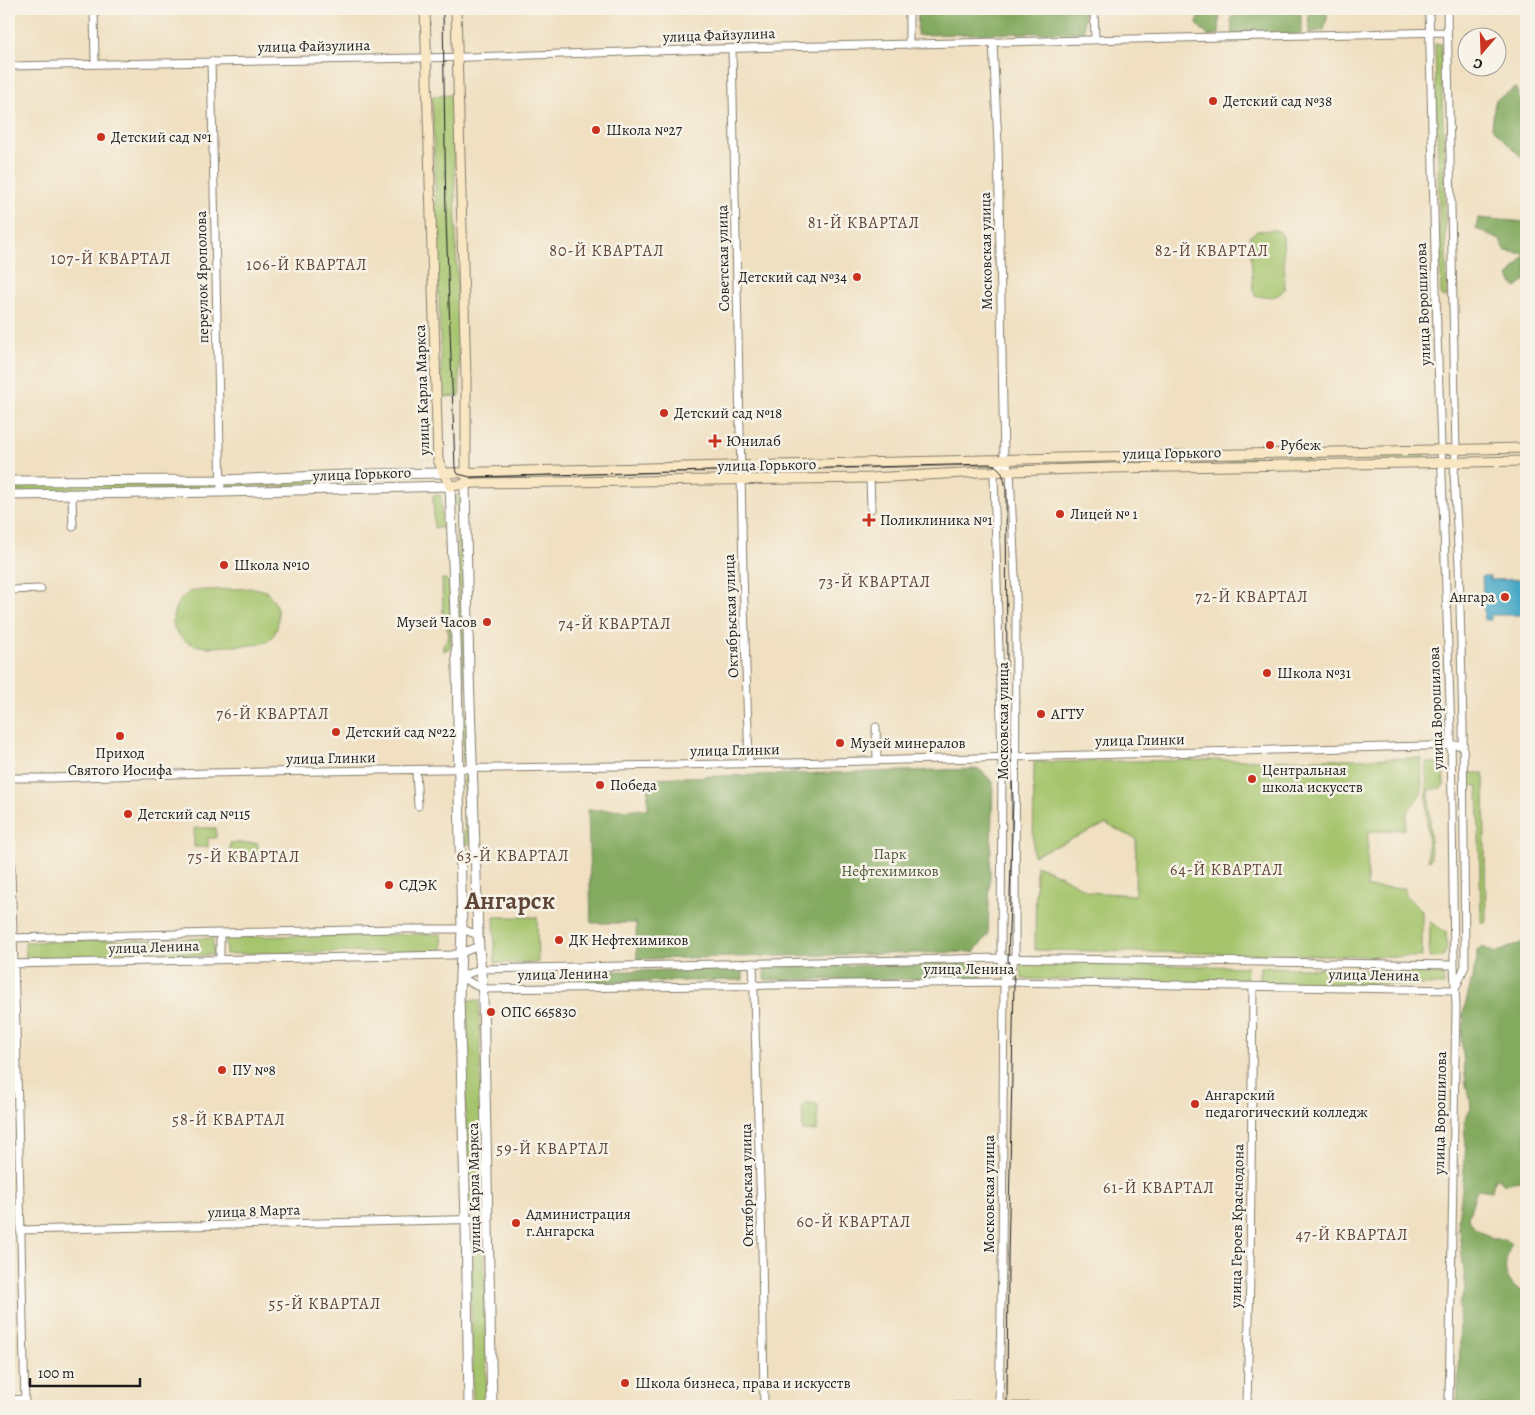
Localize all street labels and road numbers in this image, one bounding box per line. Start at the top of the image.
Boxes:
street label: улица Файзулина [661,23,776,47]
street label: улица Файзулина [257,35,371,57]
street label: Московская улица [975,192,997,310]
street label: Советская улица [712,204,734,312]
street label: переулок Ярополова [191,210,213,343]
street label: улица Ворошилова [1411,242,1435,367]
street label: улица Карла Маркса [410,324,434,457]
street label: улица Горького [1122,442,1221,464]
street label: улица Горького [717,454,816,476]
street label: улица Горького [311,462,412,486]
street label: Октябрьская улица [719,554,743,678]
street label: улица Ворошилова [1424,646,1448,771]
street label: Московская улица [993,662,1013,780]
street label: улица Глинки [1094,729,1185,751]
street label: улица Глинки [689,739,780,761]
street label: улица Глинки [285,747,376,769]
street label: улица Ленина [107,935,200,959]
street label: улица Ленина [923,959,1014,979]
street label: улица Ленина [516,963,609,985]
street label: улица Ленина [1327,964,1420,986]
street label: улица Ворошилова [1429,1051,1451,1176]
street label: улица Карла Маркса [463,1122,485,1255]
street label: Октябрьская улица [736,1123,758,1247]
street label: Московская улица [979,1135,999,1253]
street label: улица Героев Краснодона [1226,1144,1248,1309]
street label: улица 8 Марта [206,1199,301,1223]

